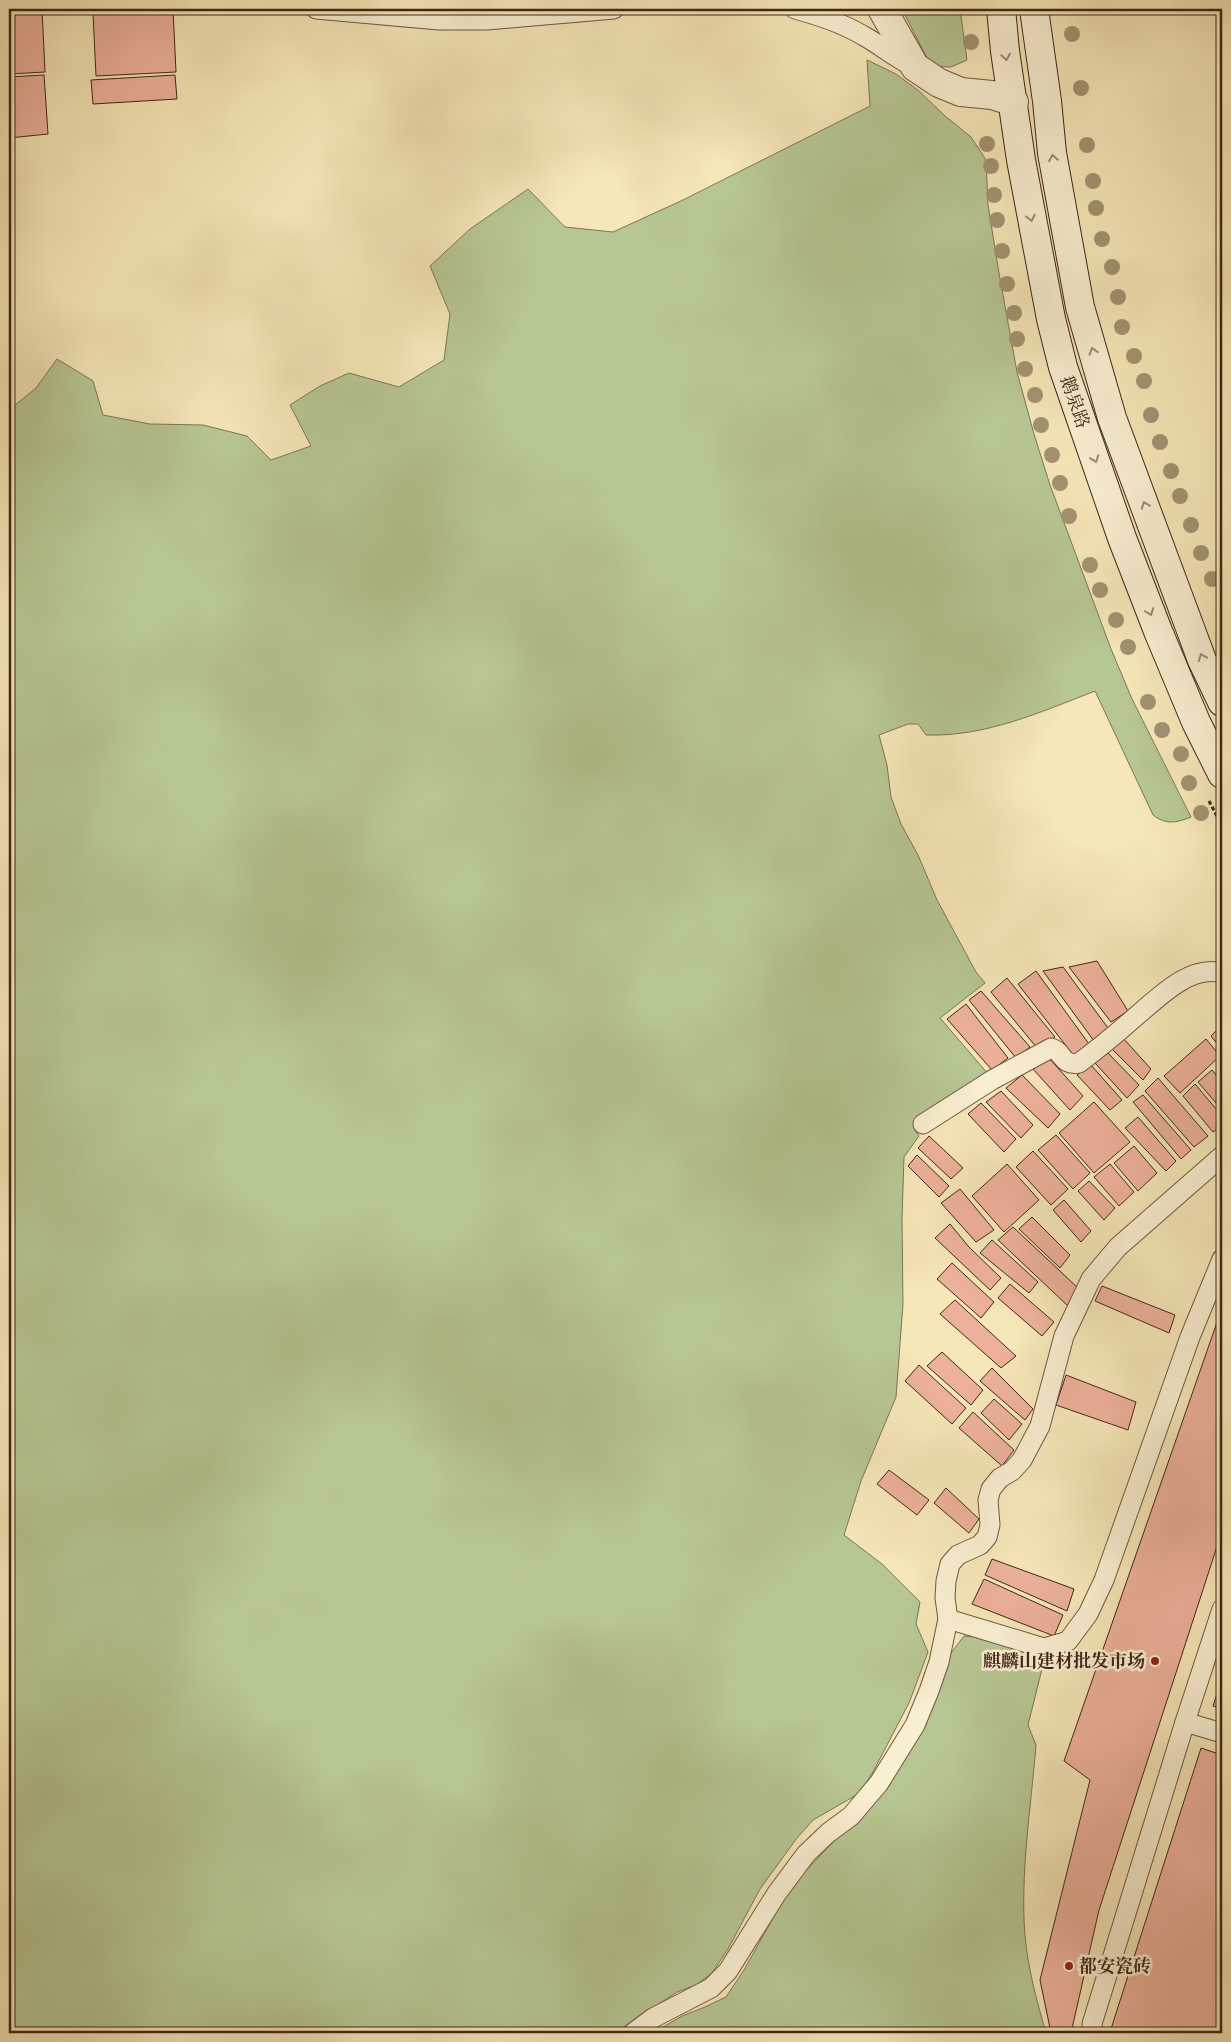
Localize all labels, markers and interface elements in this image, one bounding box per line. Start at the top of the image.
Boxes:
one-way arrow [1001,53,1011,62]
one-way arrow [1049,154,1059,162]
one-way arrow [1026,213,1036,222]
one-way arrow [1088,348,1098,356]
street label: 鹅泉路 [1055,373,1094,431]
one-way arrow [1089,454,1099,463]
one-way arrow [1141,501,1152,510]
one-way arrow [1144,607,1154,616]
one-way arrow [1197,653,1208,662]
place label: 麒麟山建材批发市场 [983,1650,1145,1673]
marker: 麒麟山建材批发市场 [1149,1655,1161,1667]
place label: 都安瓷砖 [1079,1955,1151,1978]
marker: 都安瓷砖 [1063,1960,1075,1972]

